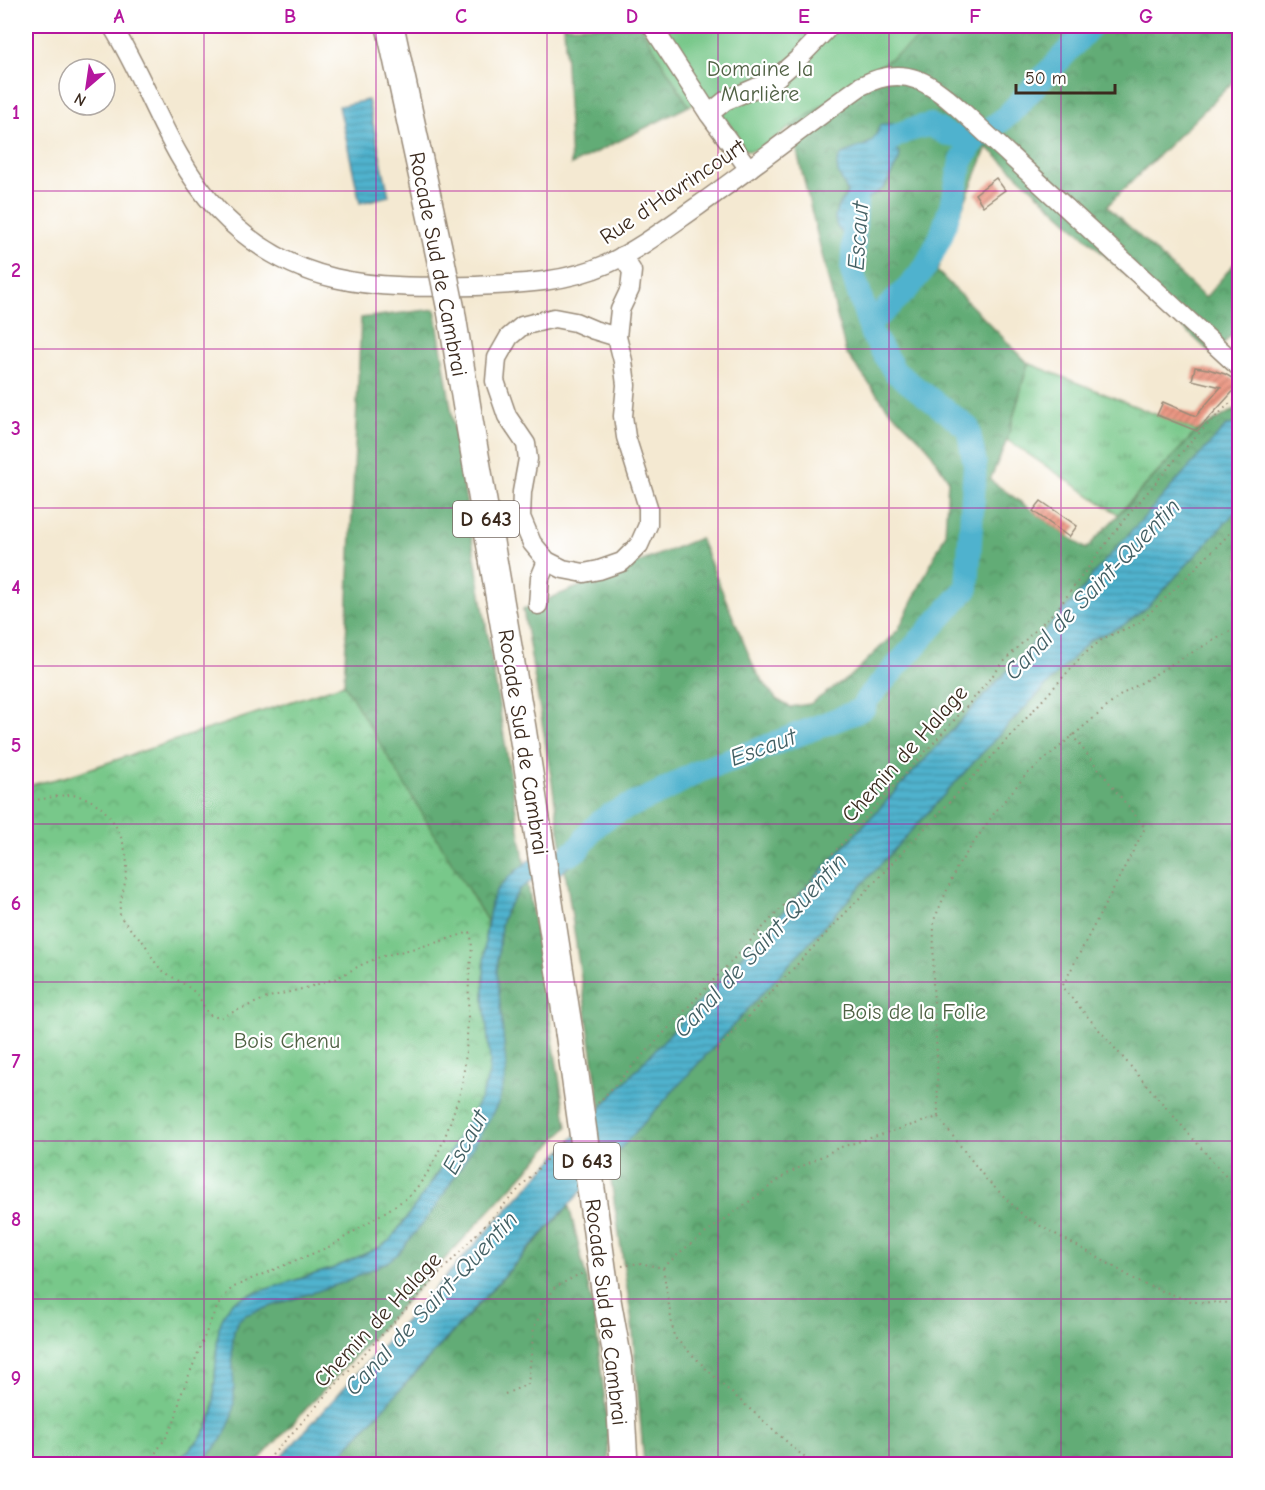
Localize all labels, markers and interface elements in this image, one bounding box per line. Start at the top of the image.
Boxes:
text: A [113,5,125,28]
text: B [284,5,296,28]
text: C [455,5,467,28]
text: D [626,5,638,28]
text: E [798,5,810,28]
text: F [969,5,981,28]
text: G [1139,5,1153,28]
park label: Domaine la Marlière [707,56,813,107]
north arrow [57,57,117,117]
scale bar [1016,57,1115,95]
text: 50 m [1025,68,1067,89]
text: N [71,89,89,110]
text: 1 [12,101,20,124]
street label: Rue d'Havrincourt [595,133,751,250]
street label: Rocade Sud de Cambrai [403,150,473,379]
water label: Escaut [842,199,874,271]
text: 2 [11,259,21,282]
text: 3 [11,417,21,440]
water label: Canal de Saint-Quentin [998,492,1186,686]
road number: D 643 [453,501,519,537]
text: 4 [11,576,21,599]
street label: Rocade Sud de Cambrai [492,627,554,857]
street label: Chemin de Halage [836,680,973,827]
water label: Escaut [726,722,801,772]
text: 5 [11,734,21,757]
water label: Canal de Saint-Quentin [667,847,853,1043]
text: 6 [11,892,21,915]
park label: Bois de la Folie [842,999,986,1025]
park label: Bois Chenu [234,1028,340,1054]
text: 7 [12,1050,21,1073]
water label: Escaut [436,1104,495,1179]
road number: D 643 [554,1143,620,1179]
street label: Rocade Sud de Cambrai [579,1197,633,1427]
water label: Canal de Saint-Quentin [338,1205,524,1401]
text: 8 [11,1208,21,1231]
street label: Chemin de Halage [308,1247,447,1393]
text: 9 [11,1367,21,1390]

